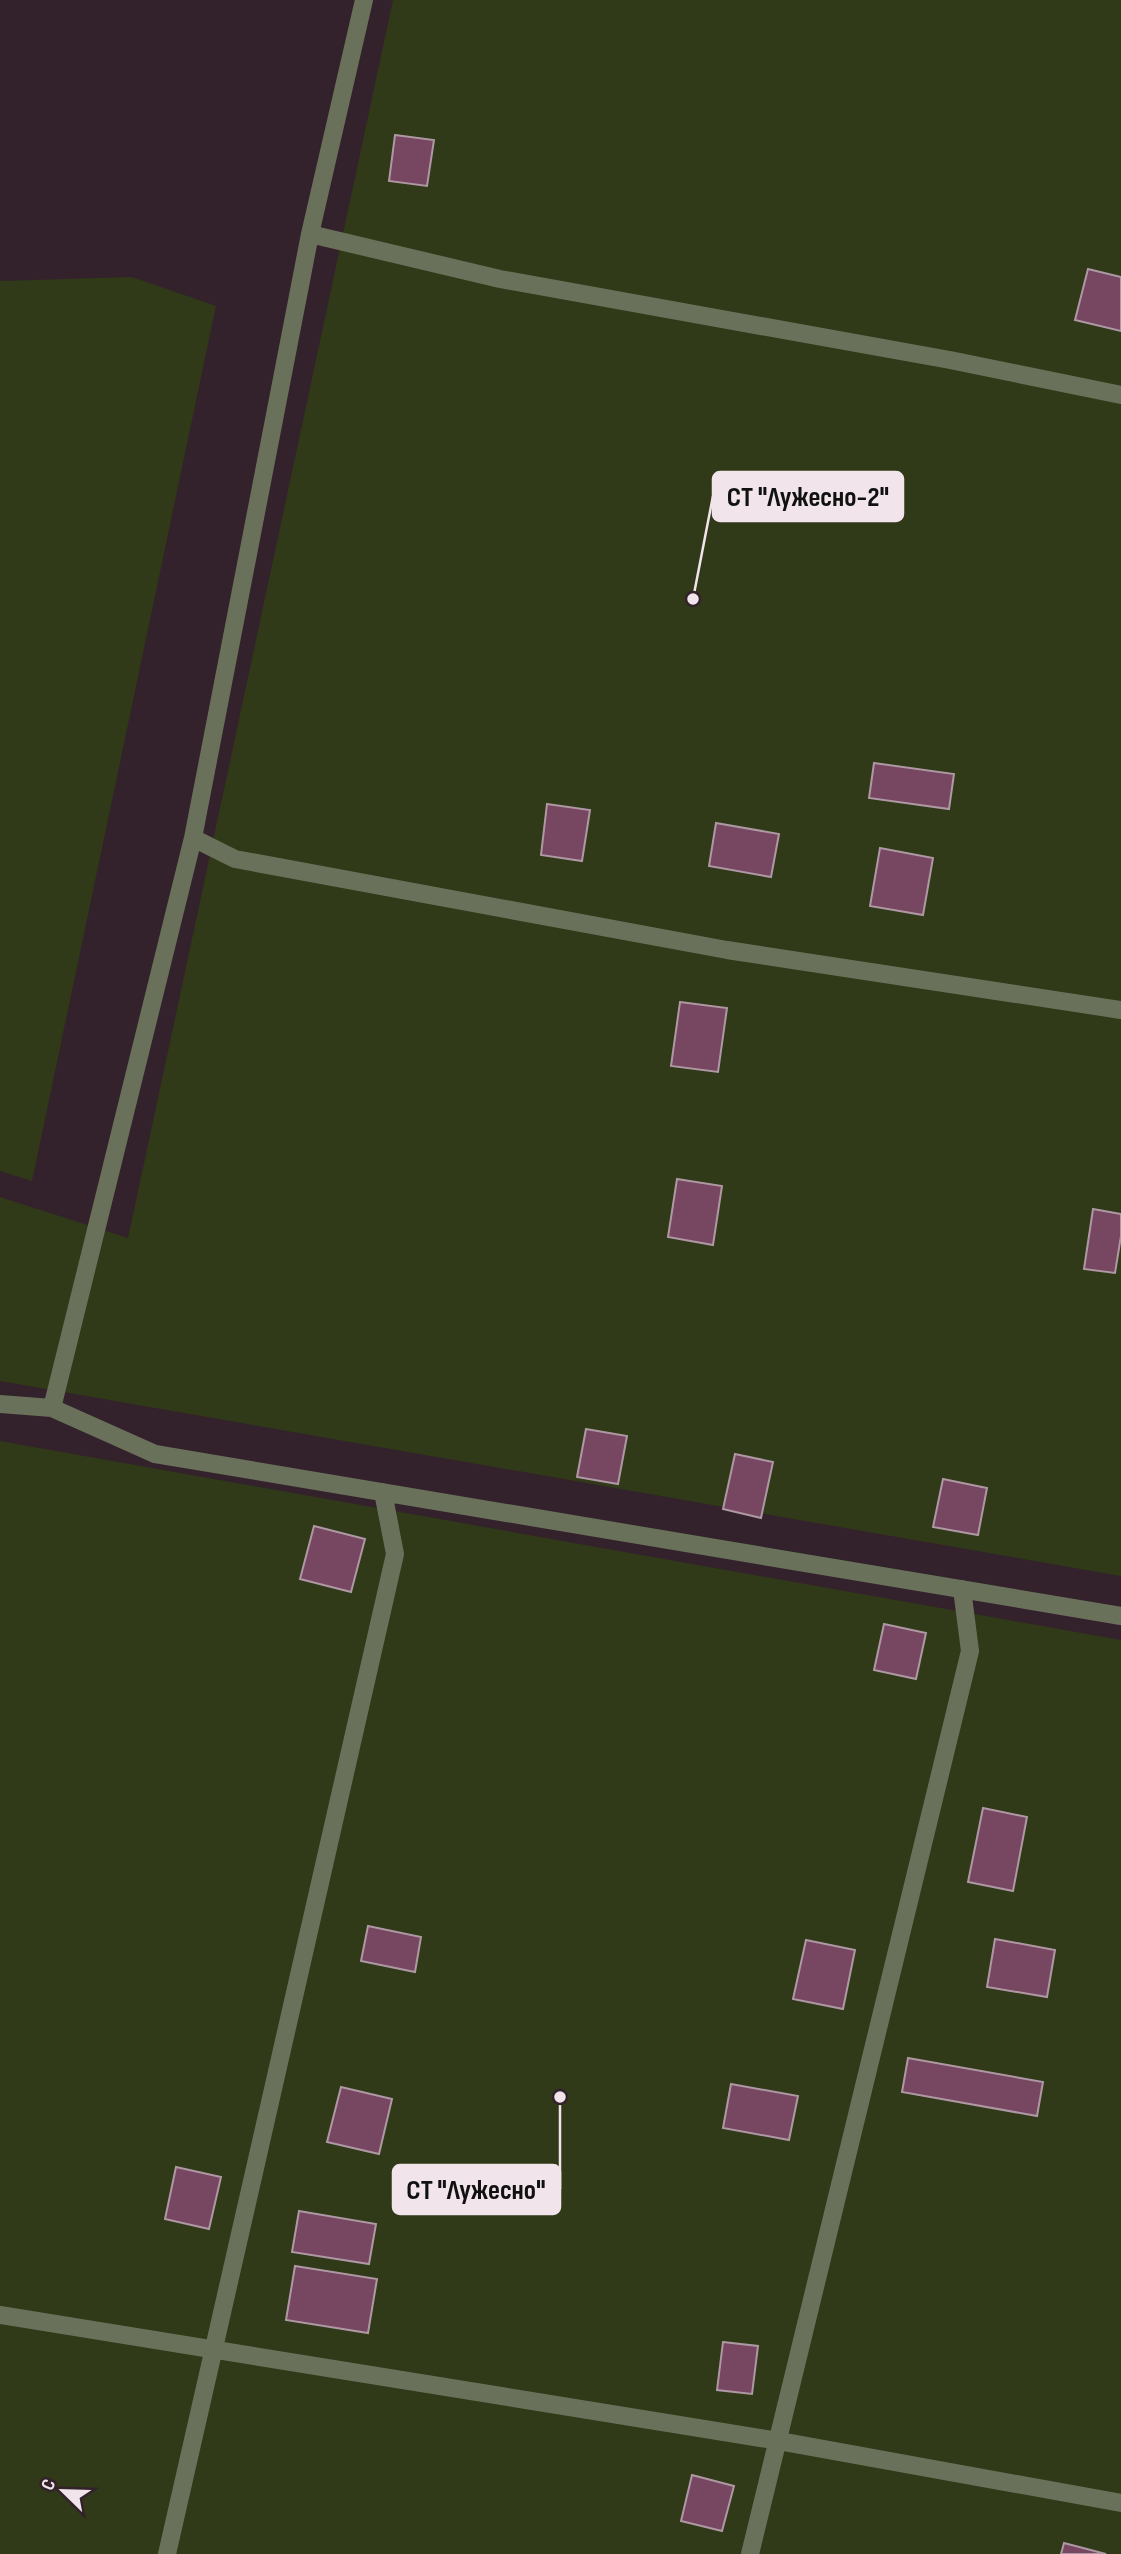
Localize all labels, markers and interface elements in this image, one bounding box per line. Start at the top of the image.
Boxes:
callout: СТ "Лужесно-2" [713,472,903,521]
text: СТ "Лужесно-2" [727,481,889,514]
callout: СТ "Лужесно" [393,2165,560,2214]
text: СТ "Лужесно" [406,2174,546,2207]
north arrow [28,2456,98,2526]
text: С [36,2476,61,2494]

